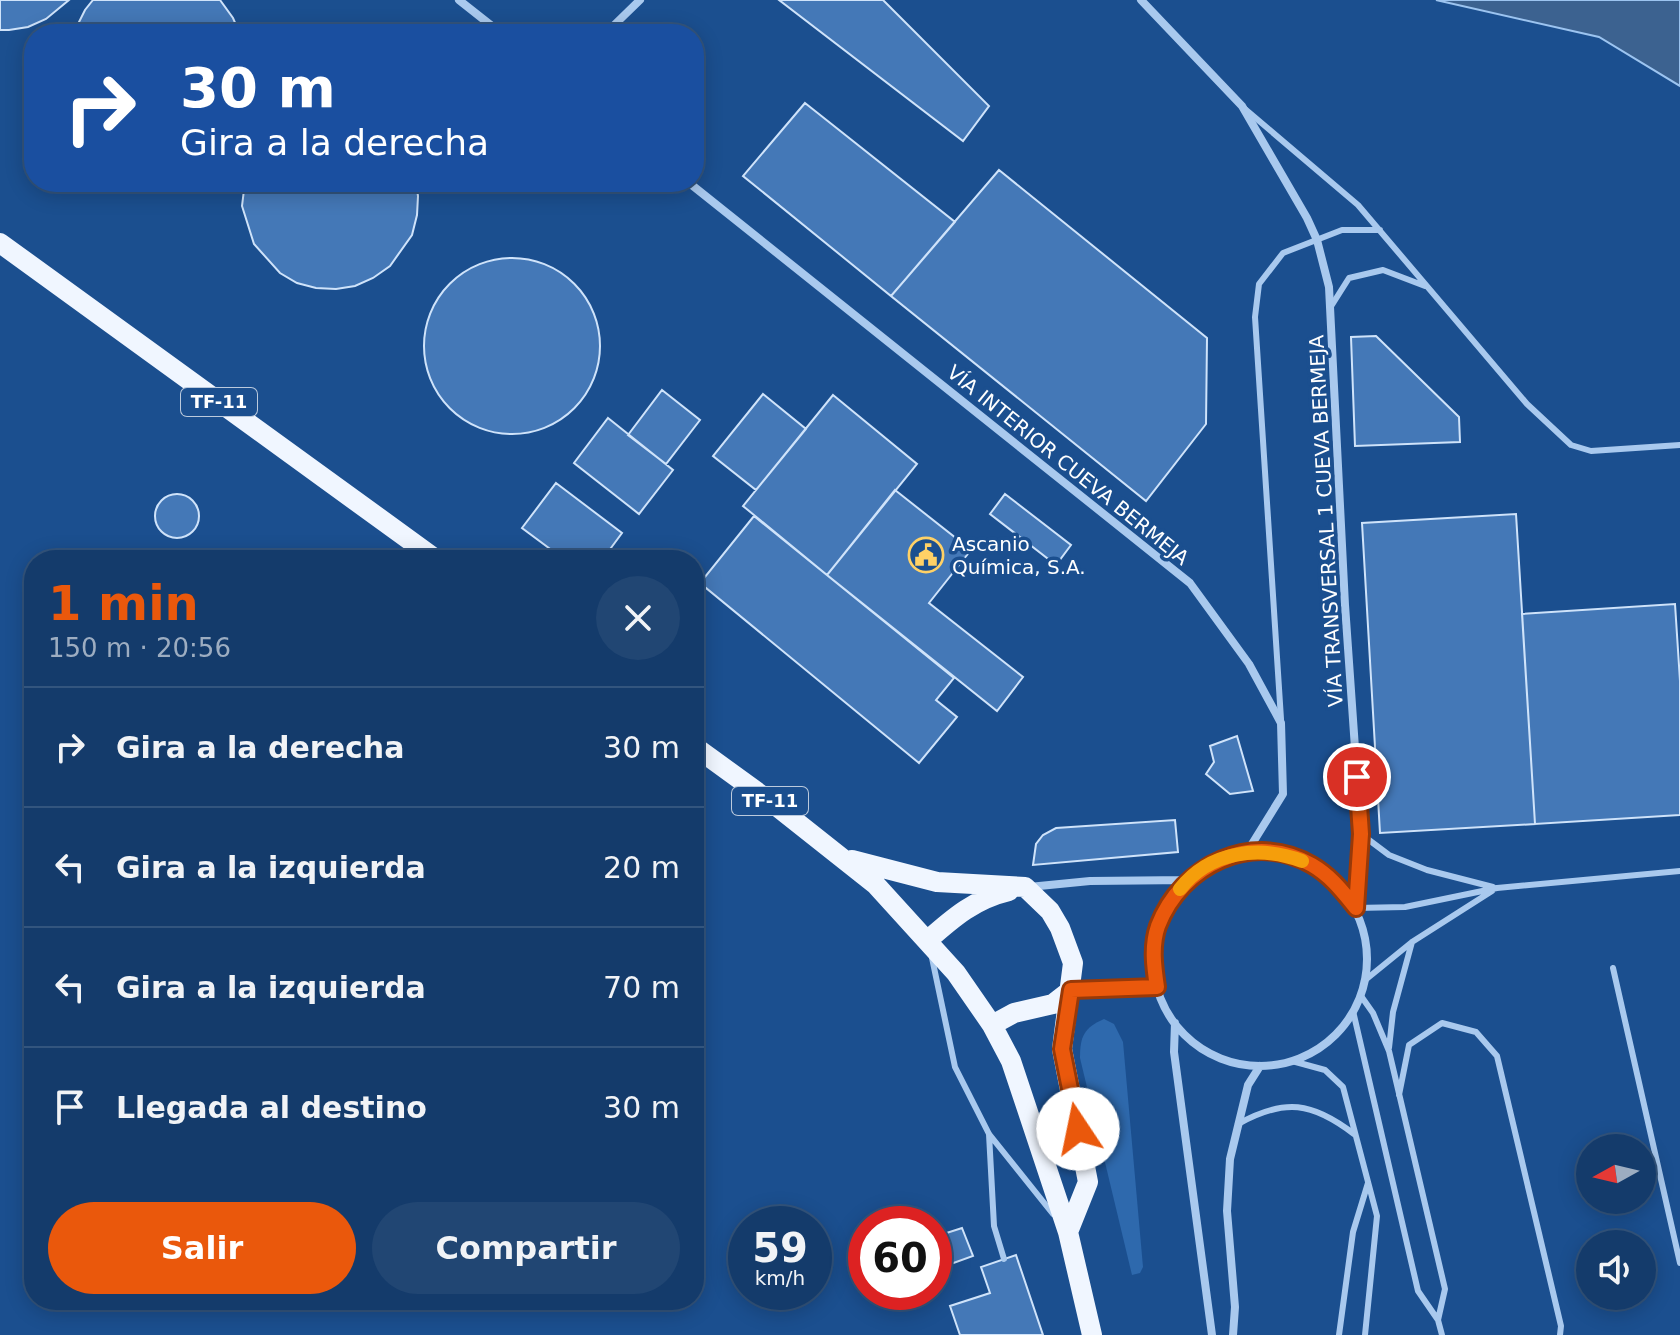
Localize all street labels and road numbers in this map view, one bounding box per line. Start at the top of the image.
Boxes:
street label: VÍA TRANSVERSAL 1 CUEVA BERMEJA [1304,334,1348,708]
street label: VÍA INTERIOR CUEVA BERMEJA [942,360,1194,570]
road number: TF-11 [181,388,257,416]
road number: TF-11 [732,787,808,815]

